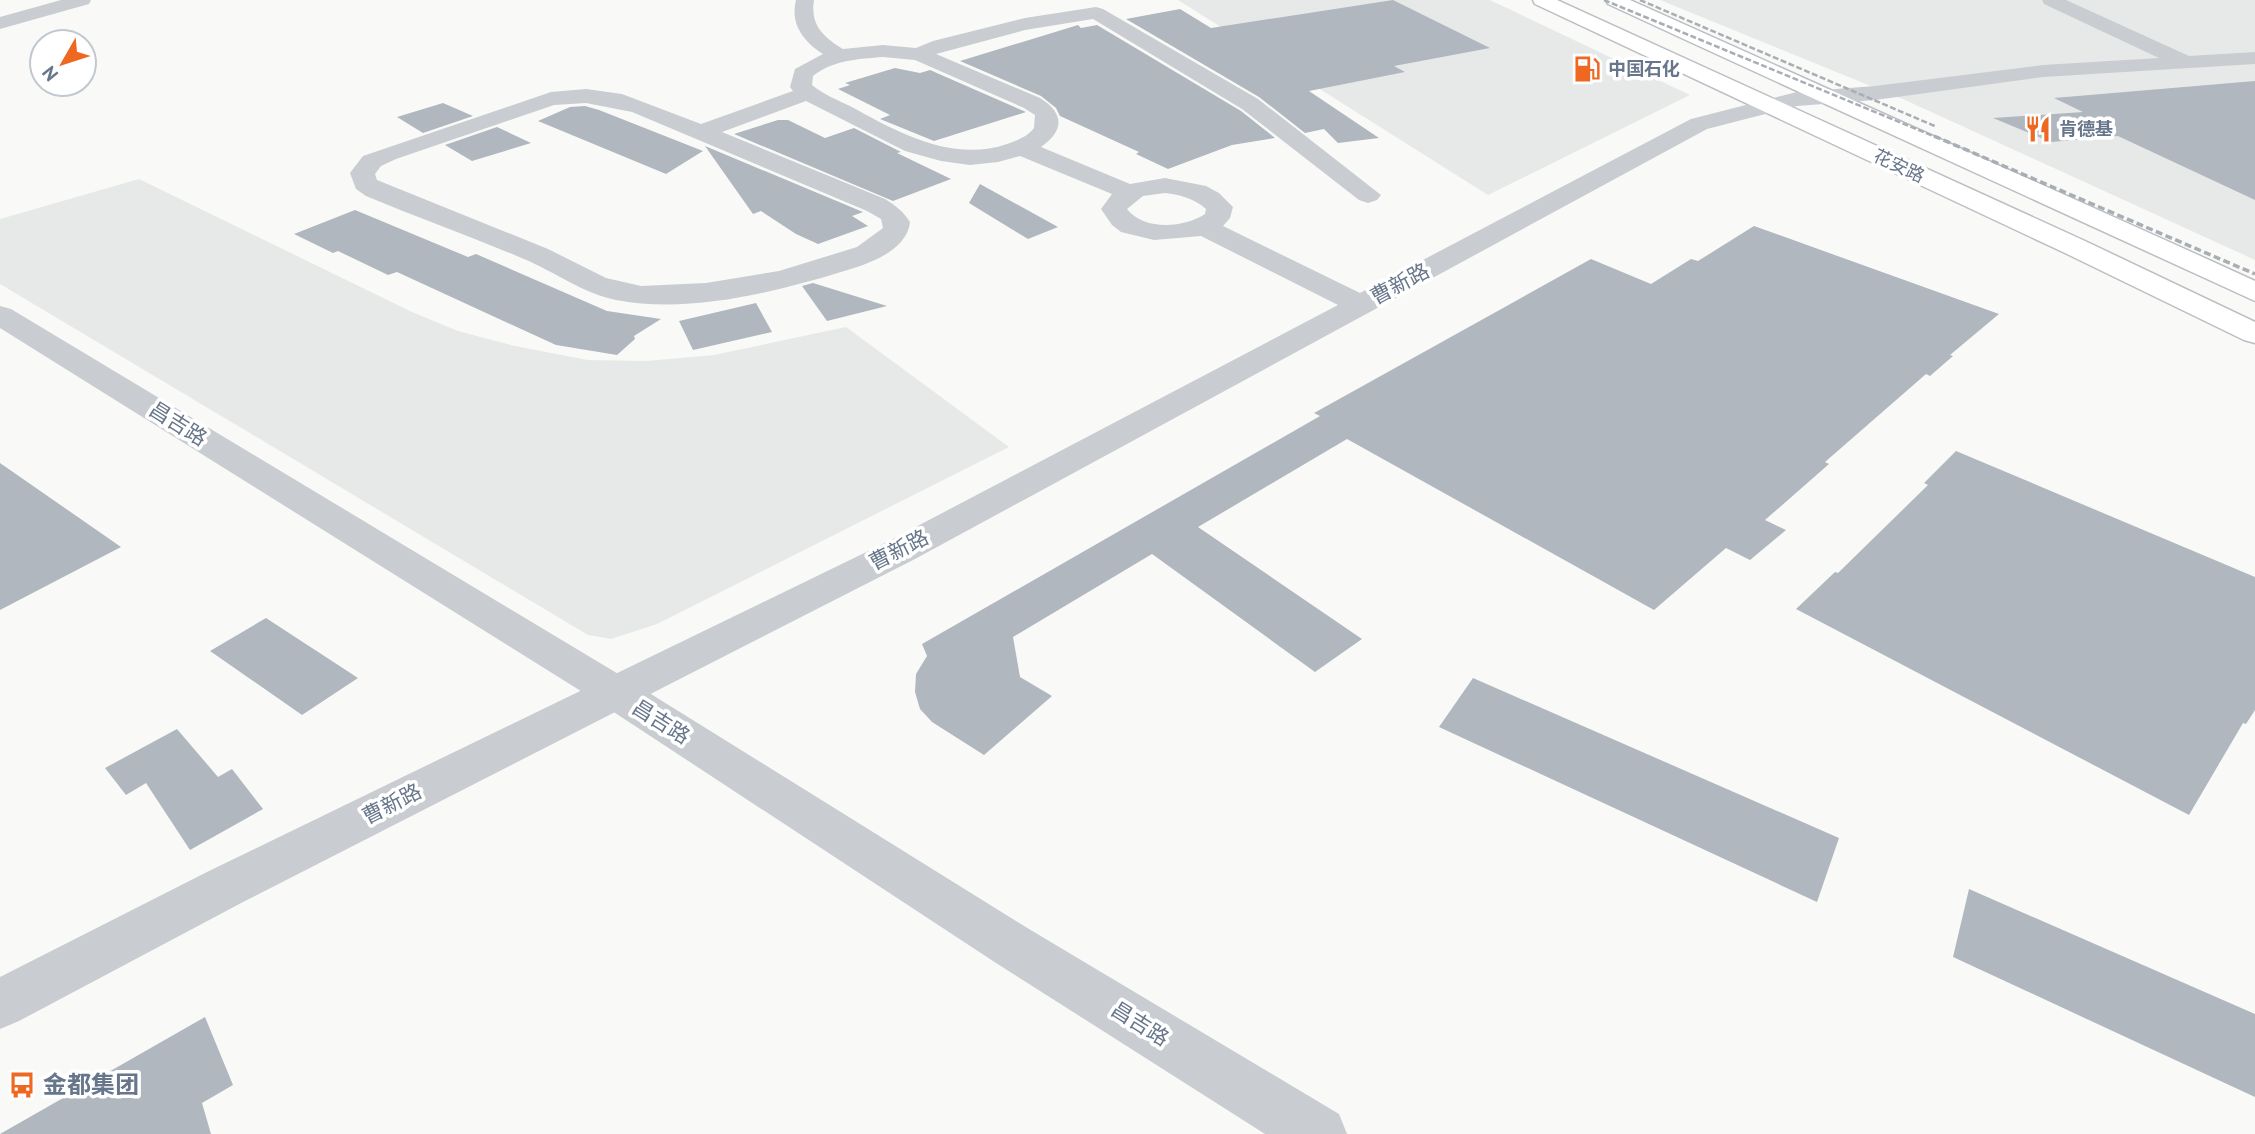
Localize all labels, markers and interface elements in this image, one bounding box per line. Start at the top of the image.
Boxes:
north arrow [28,28,98,98]
fuel station icon: 中国石化 [1572,54,1602,84]
place label: 中国石化 [1608,57,1680,80]
text: N [37,61,63,86]
restaurant icon: 肯德基 [2023,114,2053,144]
place label: 肯德基 [2059,117,2113,140]
street label: 花安路 [1870,144,1929,187]
street label: 曹新路 [1366,257,1434,310]
street label: 昌吉路 [144,395,212,452]
street label: 曹新路 [865,523,933,576]
street label: 昌吉路 [627,693,695,750]
street label: 曹新路 [358,777,426,830]
street label: 昌吉路 [1106,995,1174,1052]
place label: 金都集团 [43,1069,139,1100]
bus stop icon: 金都集团 [7,1070,37,1100]

